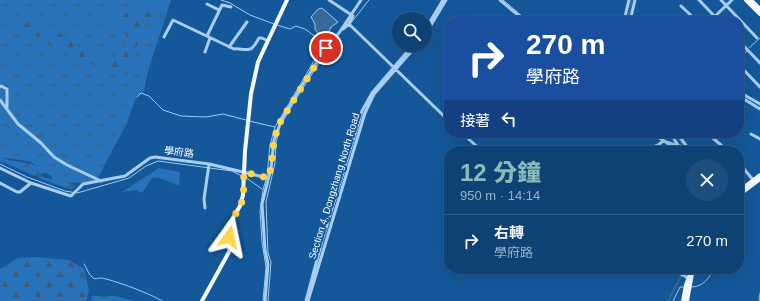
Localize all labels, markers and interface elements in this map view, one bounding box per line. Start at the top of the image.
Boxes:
map controls [392,12,432,52]
button: search [392,12,432,52]
text: 270 m [526,29,605,60]
pin [309,31,343,65]
icon: right [460,32,512,84]
icon: arrive [315,37,337,59]
text: 學府路 [526,67,580,87]
icon: left [498,108,520,130]
street label: Section 4, Dongzhang North Road [306,112,362,260]
text: 接著 [460,112,490,129]
street label: 學府路 [163,145,195,159]
text: 12 分鐘 [460,159,541,186]
button: close [686,159,728,201]
text: 950 m · 14:14 [460,188,540,203]
position arrow [208,216,250,258]
text: 右轉 [494,224,524,241]
icon: right [460,230,482,252]
text: 270 m [686,232,728,249]
text: 學府路 [494,245,533,260]

